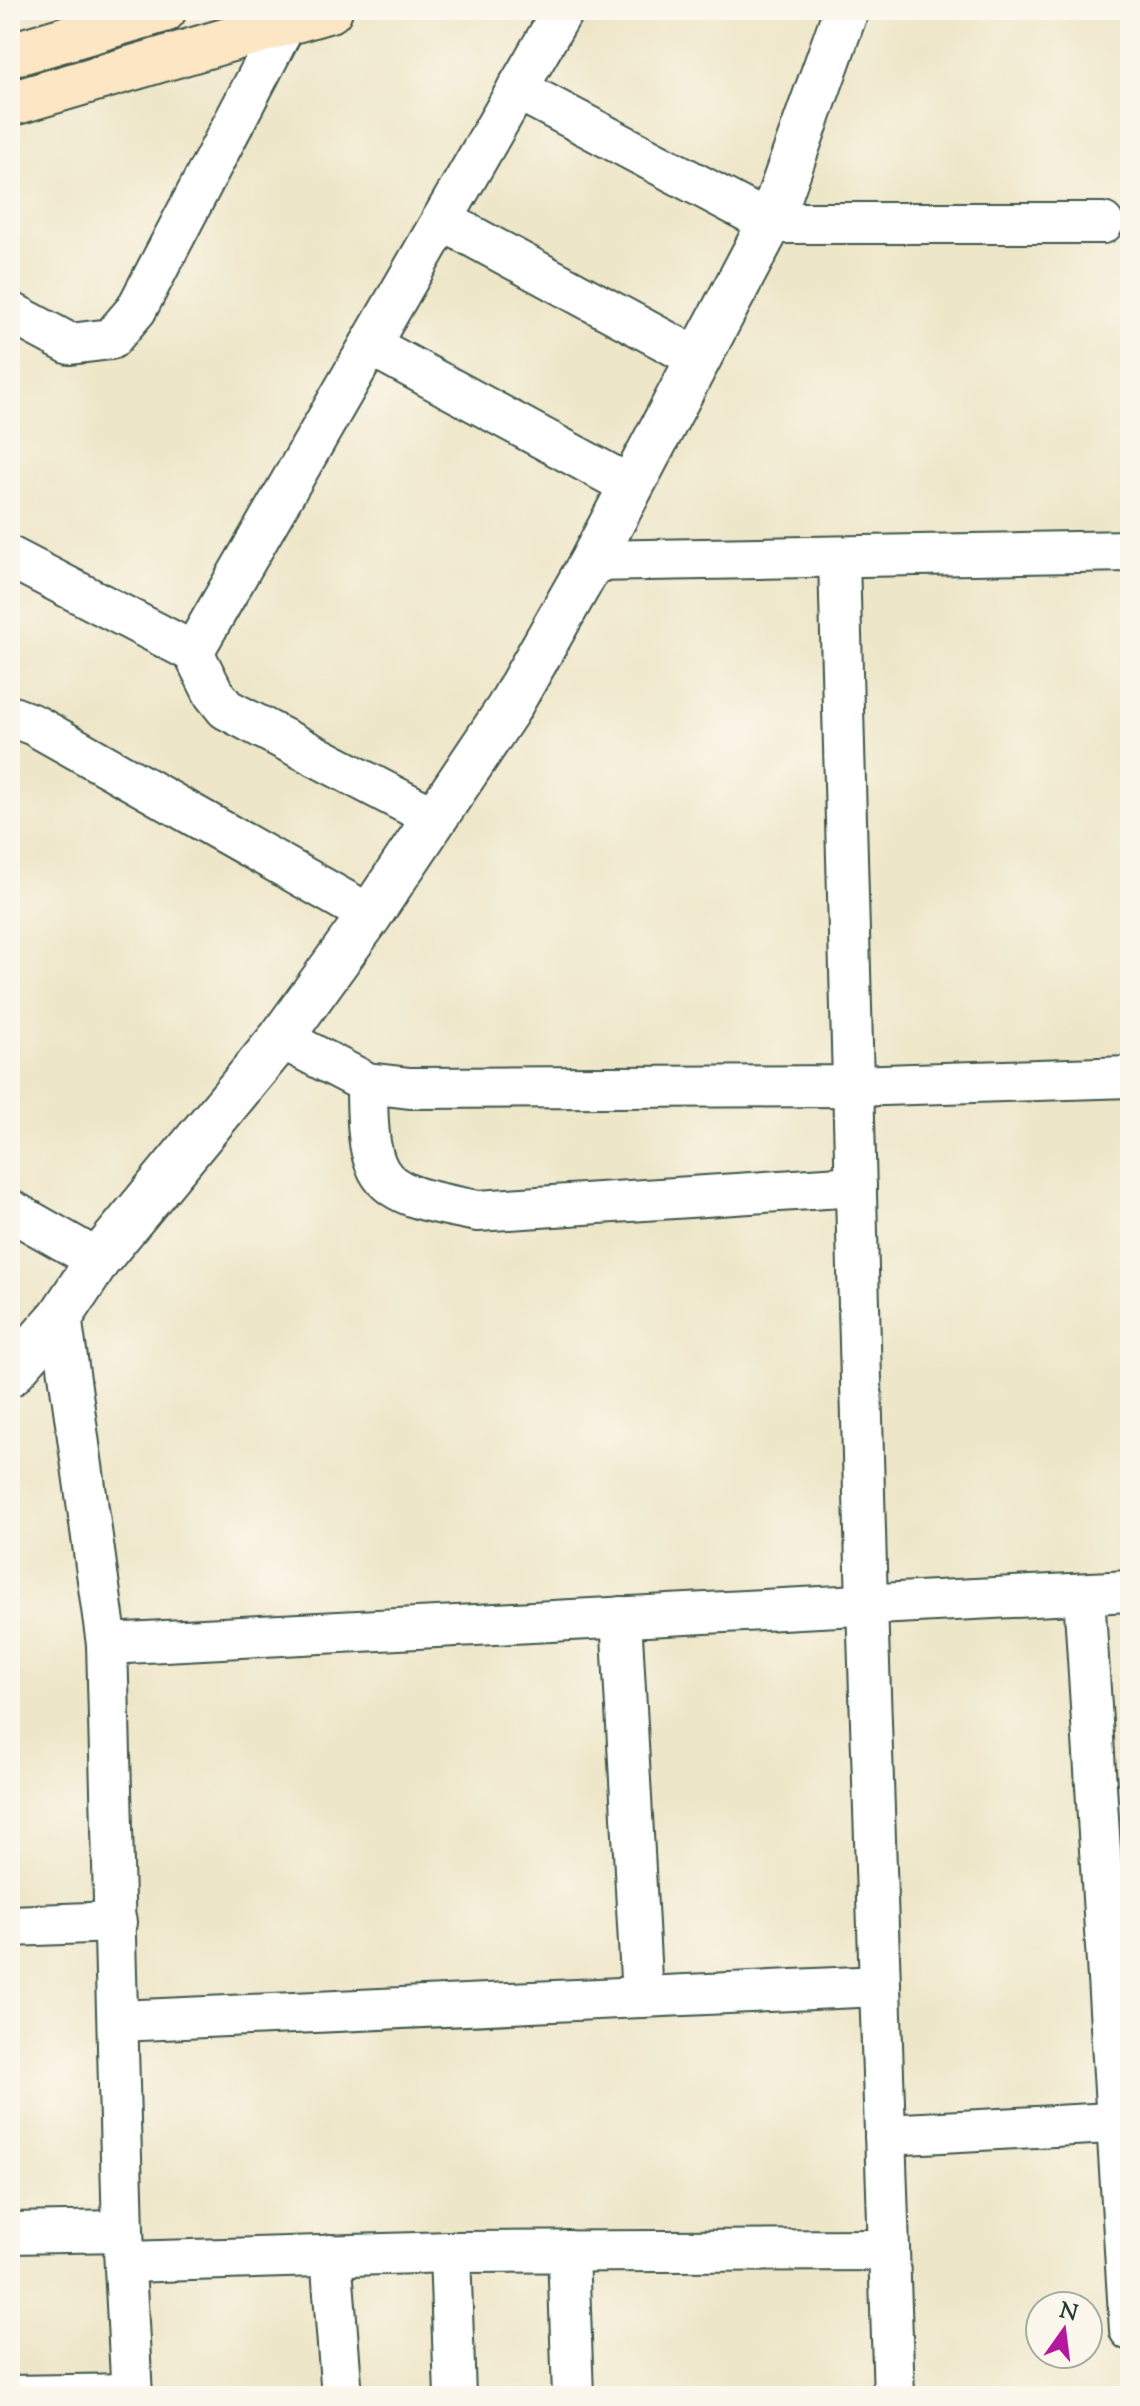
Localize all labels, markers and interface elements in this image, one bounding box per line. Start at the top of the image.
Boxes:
north arrow [1024,2290,1104,2370]
text: N [1056,2296,1081,2331]

